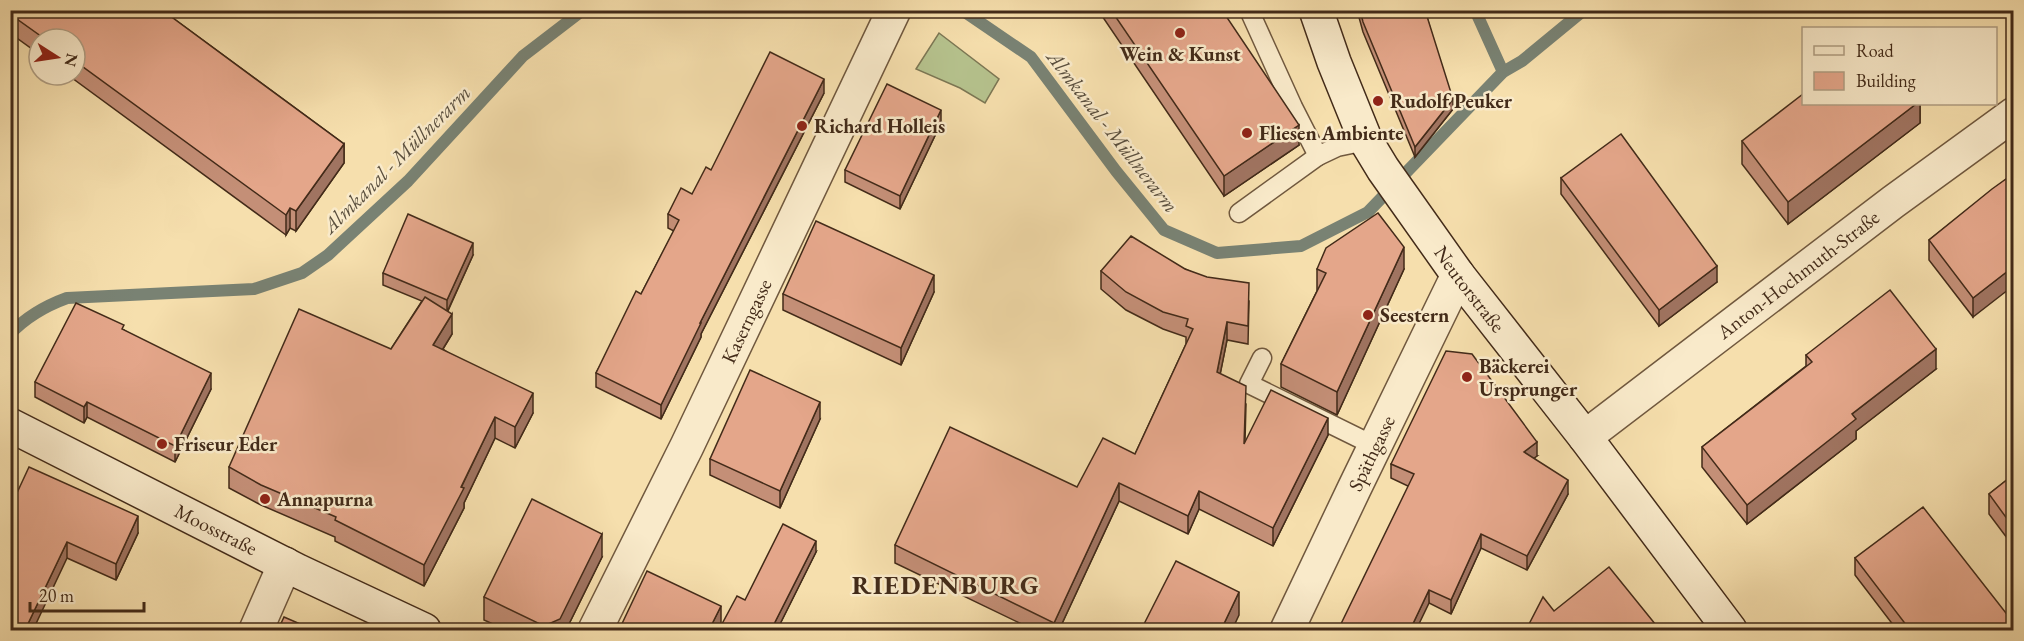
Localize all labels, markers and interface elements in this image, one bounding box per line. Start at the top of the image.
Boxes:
marker: Wein & Kunst [1173,26,1187,40]
north arrow [27,27,87,87]
legend [1802,27,1997,105]
text: Road [1856,39,1895,62]
place label: Wein & Kunst [1120,41,1241,67]
water label: Almkanal - Müllnerarm [1040,43,1185,218]
text: N [60,51,83,69]
text: Building [1856,69,1916,92]
water label: Almkanal - Müllnerarm [315,79,476,240]
place label: Rudolf Peuker [1390,88,1513,114]
marker: Rudolf Peuker [1371,94,1385,108]
place label: Richard Holleis [814,113,945,139]
marker: Richard Holleis [795,119,809,133]
place label: Fliesen Ambiente [1259,120,1404,146]
marker: Fliesen Ambiente [1240,126,1254,140]
street label: Anton-Hochmuth-Straße [1711,204,1885,345]
street label: Neutorstraße [1428,240,1511,338]
street label: Kaserngasse [715,274,778,368]
place label: Seestern [1380,302,1449,328]
marker: Seestern [1361,308,1375,322]
place label: Bäckerei Ursprunger [1479,353,1578,402]
marker: Bäckerei Ursprunger [1460,370,1474,384]
street label: Späthgasse [1342,411,1401,495]
place label: Friseur Eder [174,431,278,457]
marker: Friseur Eder [155,437,169,451]
place label: Annapurna [276,486,373,512]
marker: Annapurna [258,492,272,506]
street label: Moosstraße [170,498,262,561]
district label: RIEDENBURG [852,568,1040,602]
scale bar [30,575,144,613]
text: 20 m [39,584,74,607]

